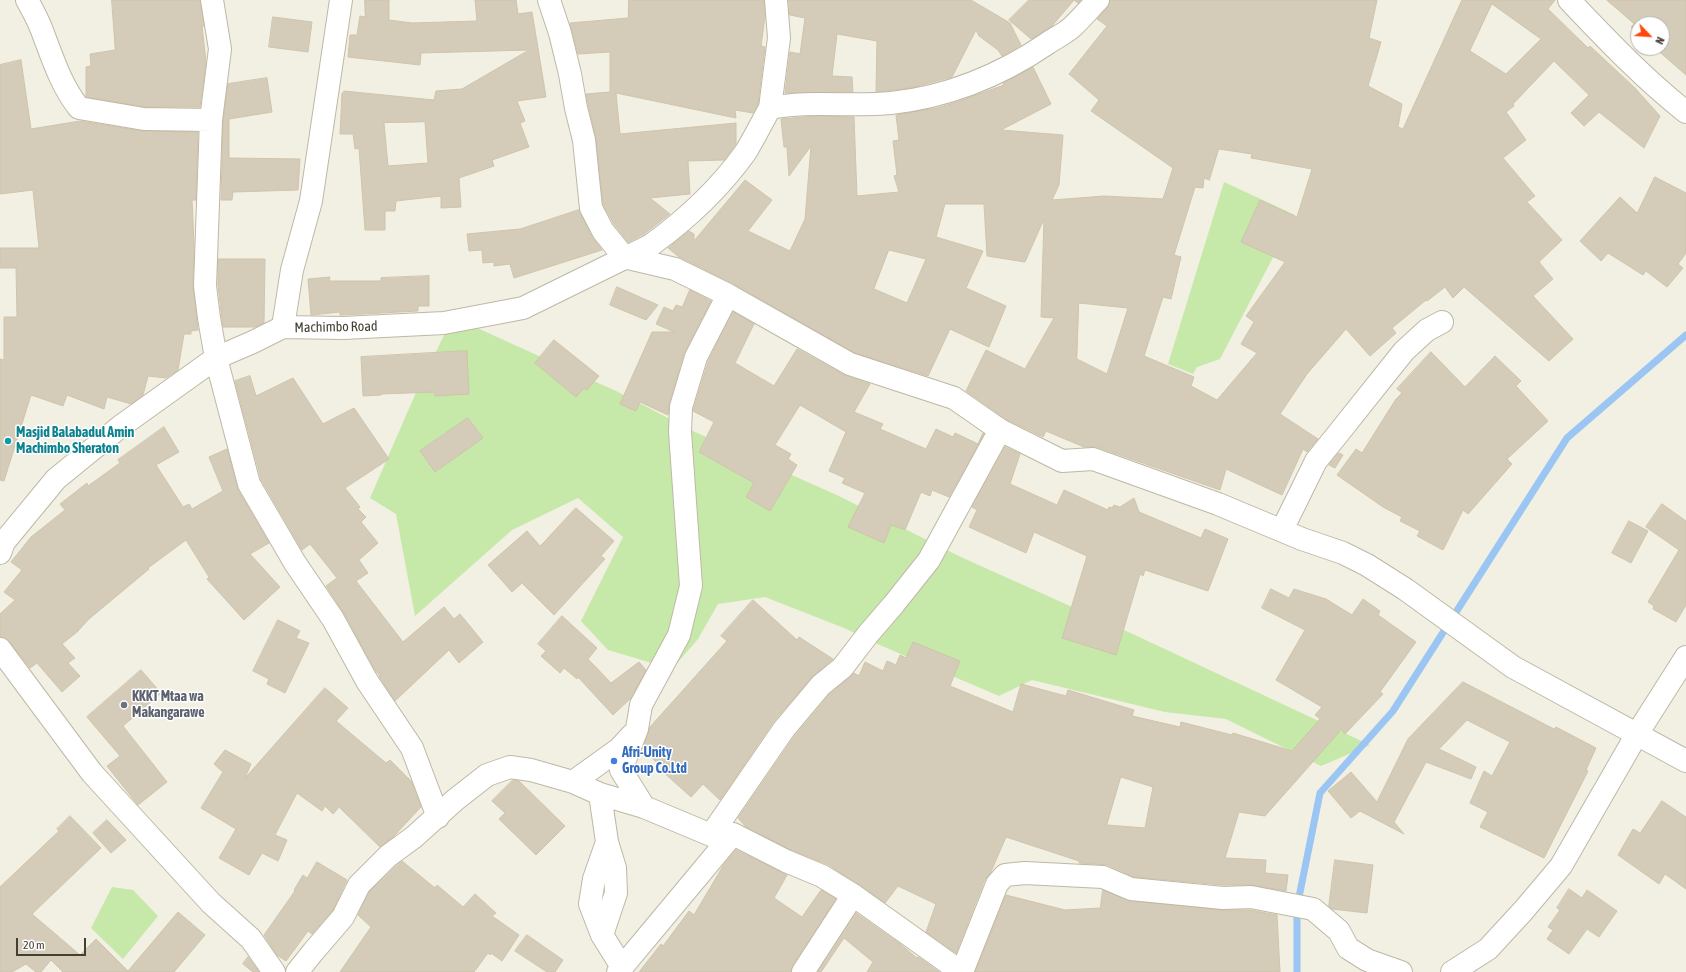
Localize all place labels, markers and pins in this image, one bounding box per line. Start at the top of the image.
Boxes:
place label: Masjid Balabadul Amin Machimbo Sheraton [16,425,134,458]
marker: Masjid Balabadul Amin Machimbo Sheraton [3,436,13,446]
place label: KKKT Mtaa wa Makangarawe [132,689,205,722]
marker: KKKT Mtaa wa Makangarawe [119,700,129,710]
place label: Afri-Unity Group Co.Ltd [622,745,687,778]
marker: Afri-Unity Group Co.Ltd [609,756,619,766]

